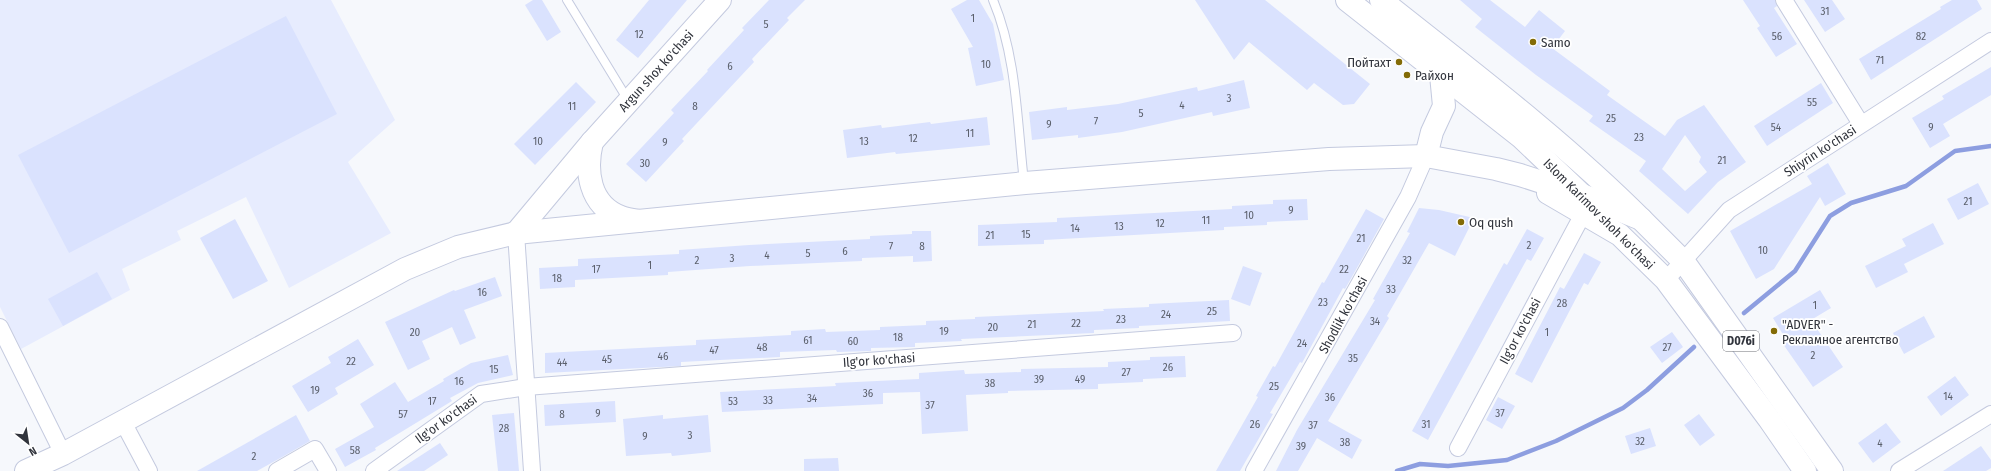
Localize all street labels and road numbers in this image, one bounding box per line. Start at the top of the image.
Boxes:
street label: Argun shox ko'chasi [615,27,697,115]
street label: Shiyrin ko'chasi [1781,122,1859,180]
street label: Islom Karimov shoh ko'chasi [1540,155,1658,273]
street label: Shodlik ko'chasi [1316,274,1370,356]
street label: Ilg'or ko'chasi [1496,295,1544,367]
road number: D076i [1723,331,1759,351]
street label: Ilg'or ko'chasi [842,350,916,370]
street label: Ilg'or ko'chasi [412,392,480,446]

